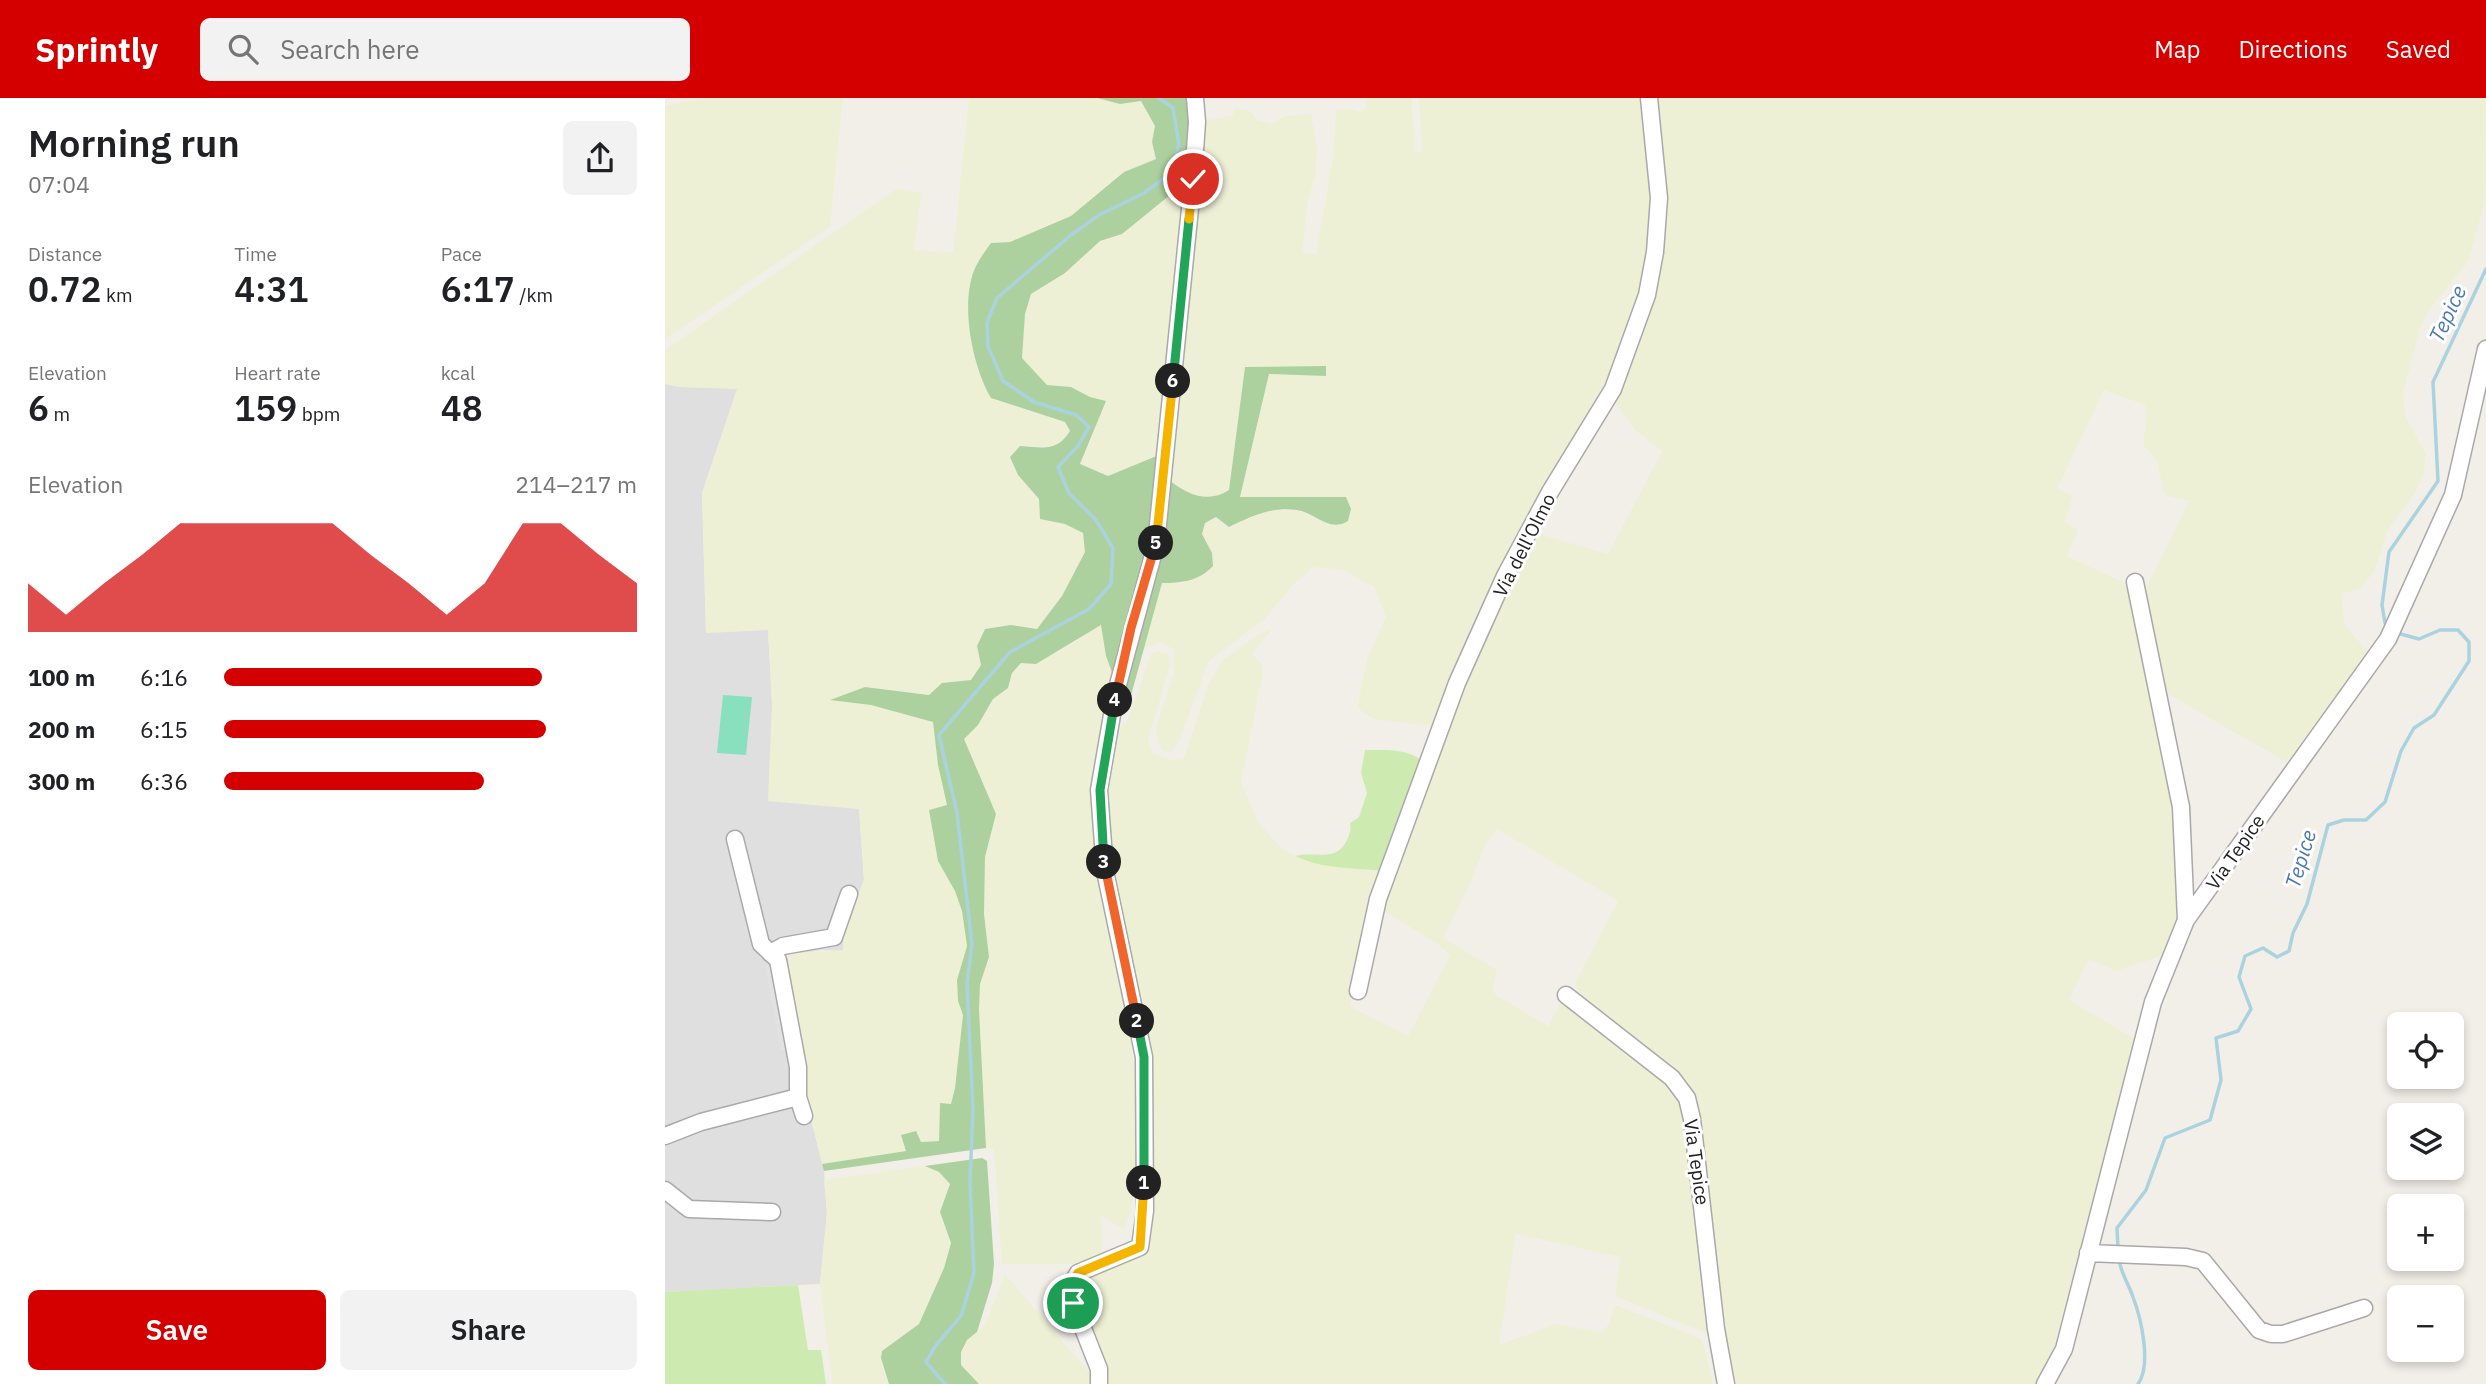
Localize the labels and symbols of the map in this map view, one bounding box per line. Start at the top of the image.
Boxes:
pin [1163,149,1223,209]
water label: Tepice [2422,280,2472,346]
pin: 6 [1155,364,1191,398]
street label: Via dell'Olmo [1488,489,1560,601]
pin: 5 [1139,526,1173,560]
pin: 4 [1098,682,1133,718]
street label: Via Tepice [2200,810,2270,894]
water label: Tepice [2278,826,2322,891]
pin: 3 [1087,844,1122,880]
pin: 2 [1119,1004,1155,1038]
street label: Via Tepice [1679,1117,1715,1207]
pin: 1 [1127,1166,1161,1200]
pin [1043,1273,1103,1333]

